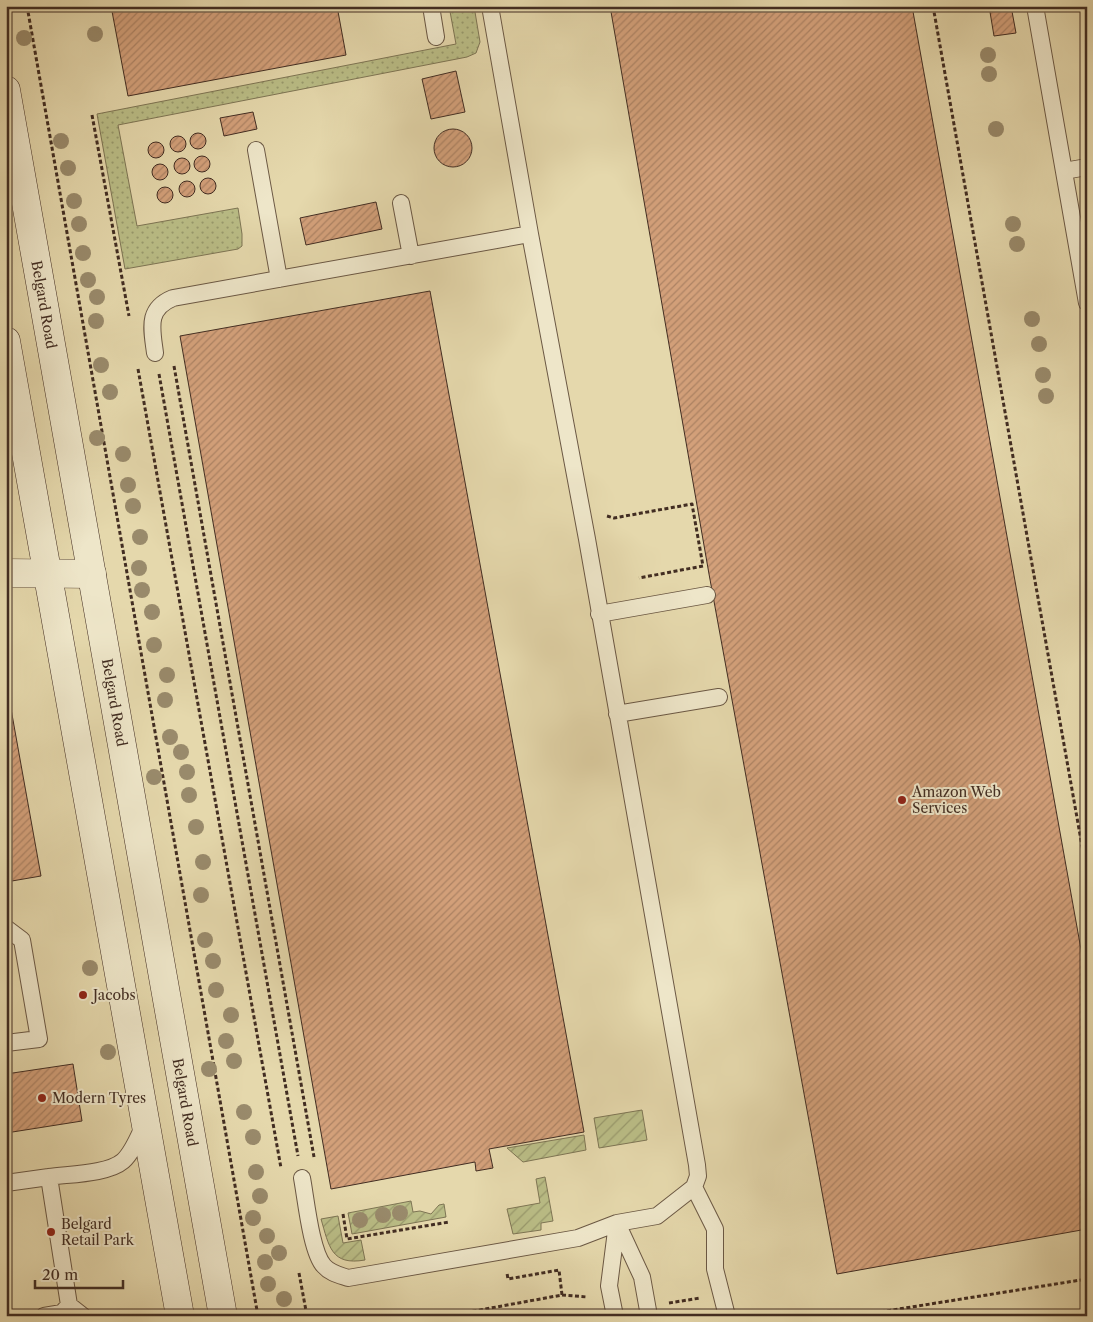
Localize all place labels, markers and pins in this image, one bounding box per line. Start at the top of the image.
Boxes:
place label: Amazon Web Services [911,783,1001,817]
marker: Amazon Web Services [896,794,908,806]
place label: Jacobs [91,986,136,1004]
marker: Jacobs [77,989,89,1001]
place label: Modern Tyres [52,1089,146,1107]
marker: Modern Tyres [36,1092,48,1104]
place label: Belgard Retail Park [61,1215,135,1249]
marker: Belgard Retail Park [45,1226,57,1238]

